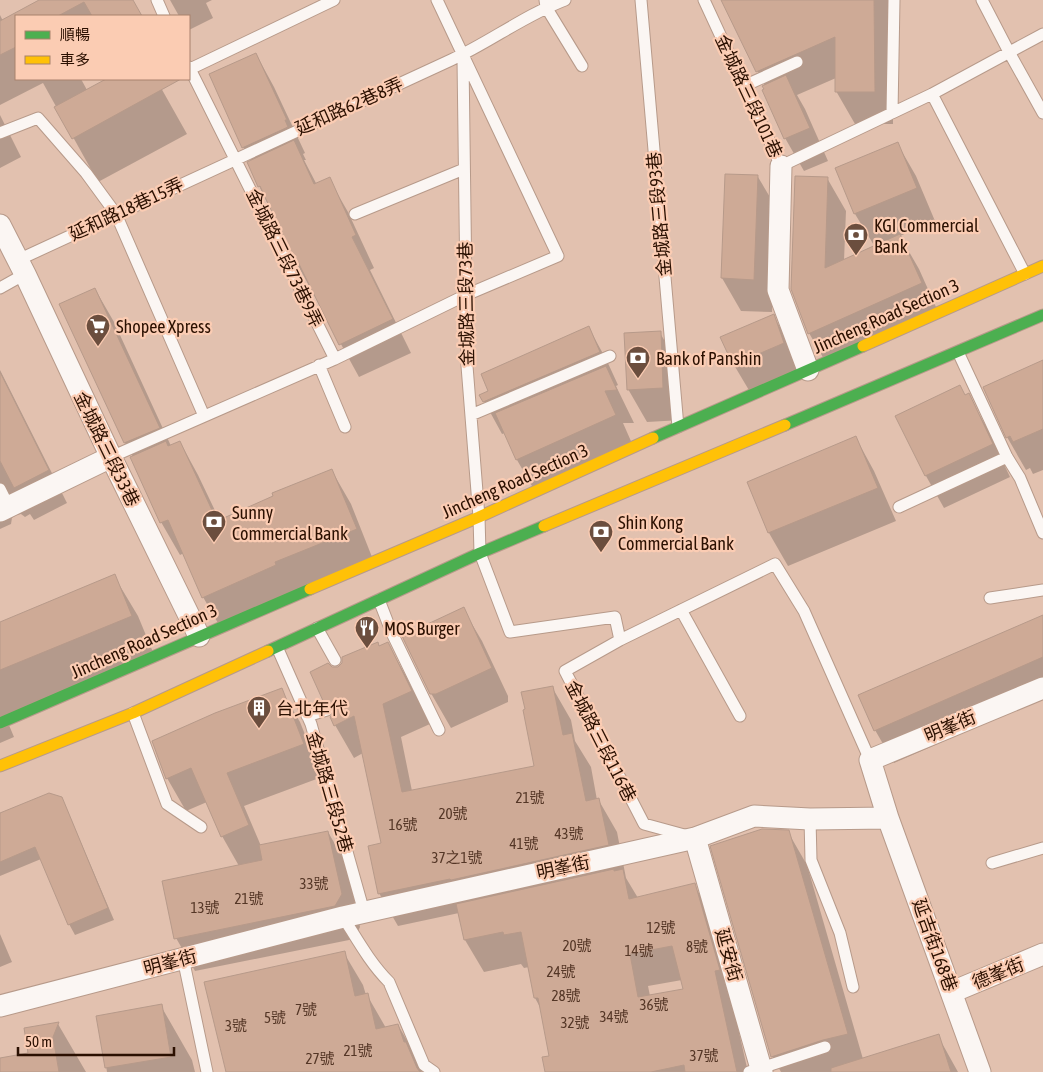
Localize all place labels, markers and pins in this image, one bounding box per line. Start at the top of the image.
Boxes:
place label: KGI Commercial Bank [874,215,979,257]
bank icon: KGI Commercial Bank [843,222,869,256]
supermarket icon: Shopee Xpress [85,313,111,347]
place label: Shopee Xpress [116,316,211,337]
bank icon: Bank of Panshin [625,345,651,379]
place label: Bank of Panshin [656,348,761,369]
place label: Sunny Commercial Bank [232,502,348,544]
bank icon: Sunny Commercial Bank [201,509,227,543]
place label: Shin Kong Commercial Bank [618,512,734,554]
bank icon: Shin Kong Commercial Bank [588,519,614,553]
restaurant icon: MOS Burger [354,615,380,649]
place label: MOS Burger [384,618,460,639]
building icon: 台北年代 [246,695,272,729]
place label: 台北年代 [276,698,348,719]

